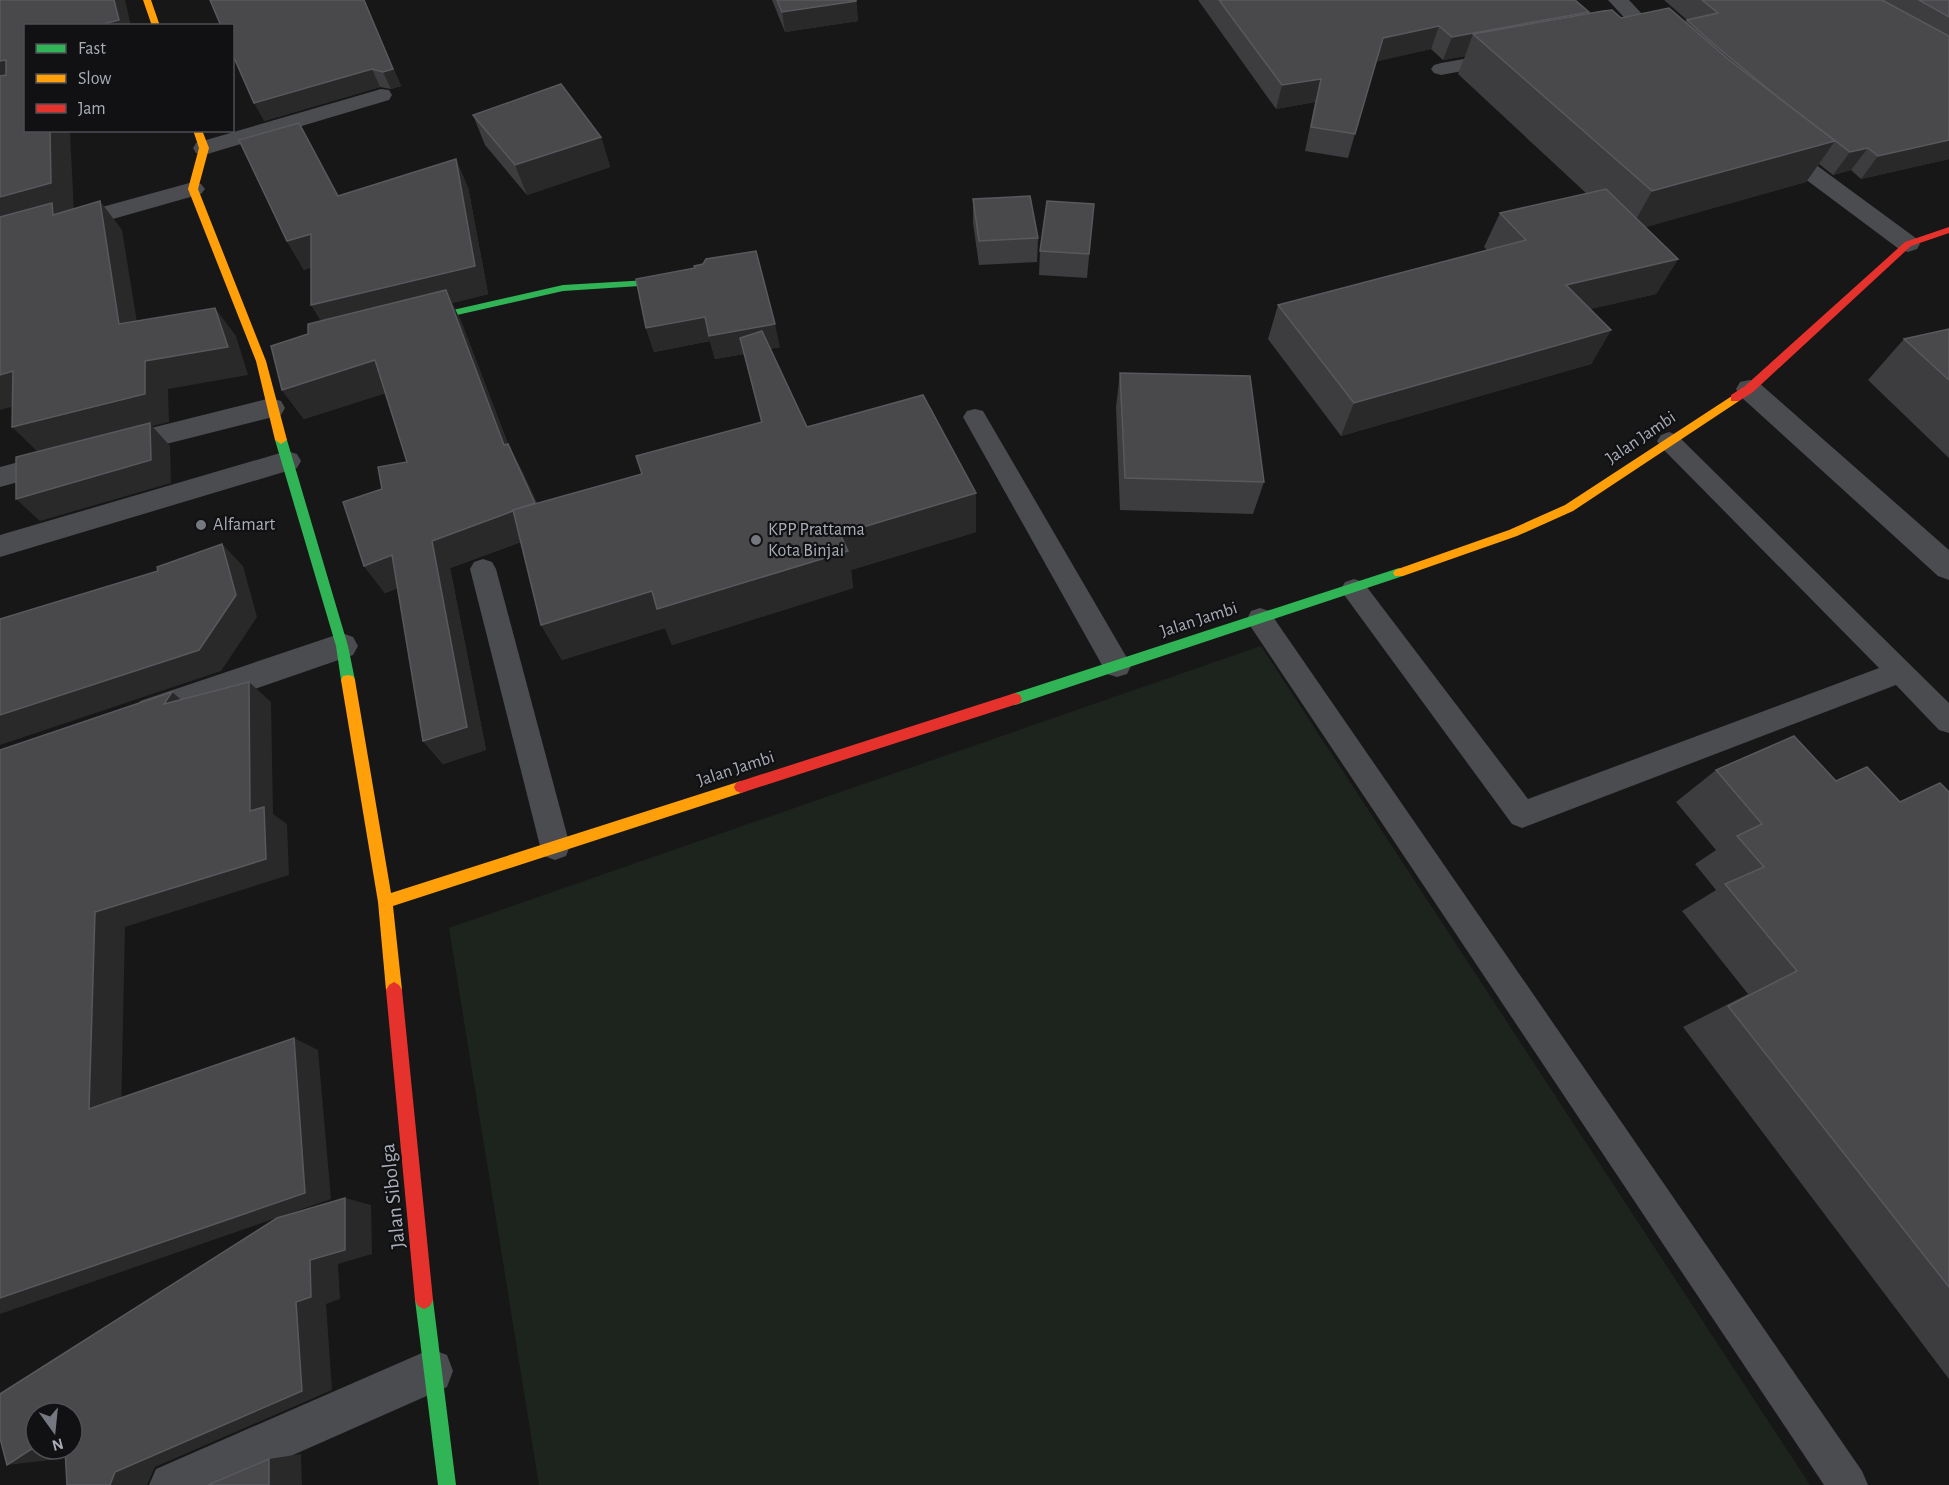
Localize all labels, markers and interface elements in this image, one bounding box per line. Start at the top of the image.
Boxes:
legend [24,24,234,132]
text: Fast [78,40,106,58]
text: Slow [78,70,111,88]
text: Jam [78,100,106,118]
street label: Jalan Jambi [1603,408,1679,468]
place label: Alfamart [213,516,276,534]
marker: Alfamart [194,518,208,532]
place label: KPP Prattama Kota Binjai [768,521,865,560]
marker: KPP Prattama Kota Binjai [749,533,763,547]
street label: Jalan Jambi [1158,599,1240,641]
street label: Jalan Jambi [695,748,777,790]
street label: Jalan Sibolga [377,1142,409,1250]
north arrow [24,1401,84,1461]
text: N [50,1435,65,1454]

